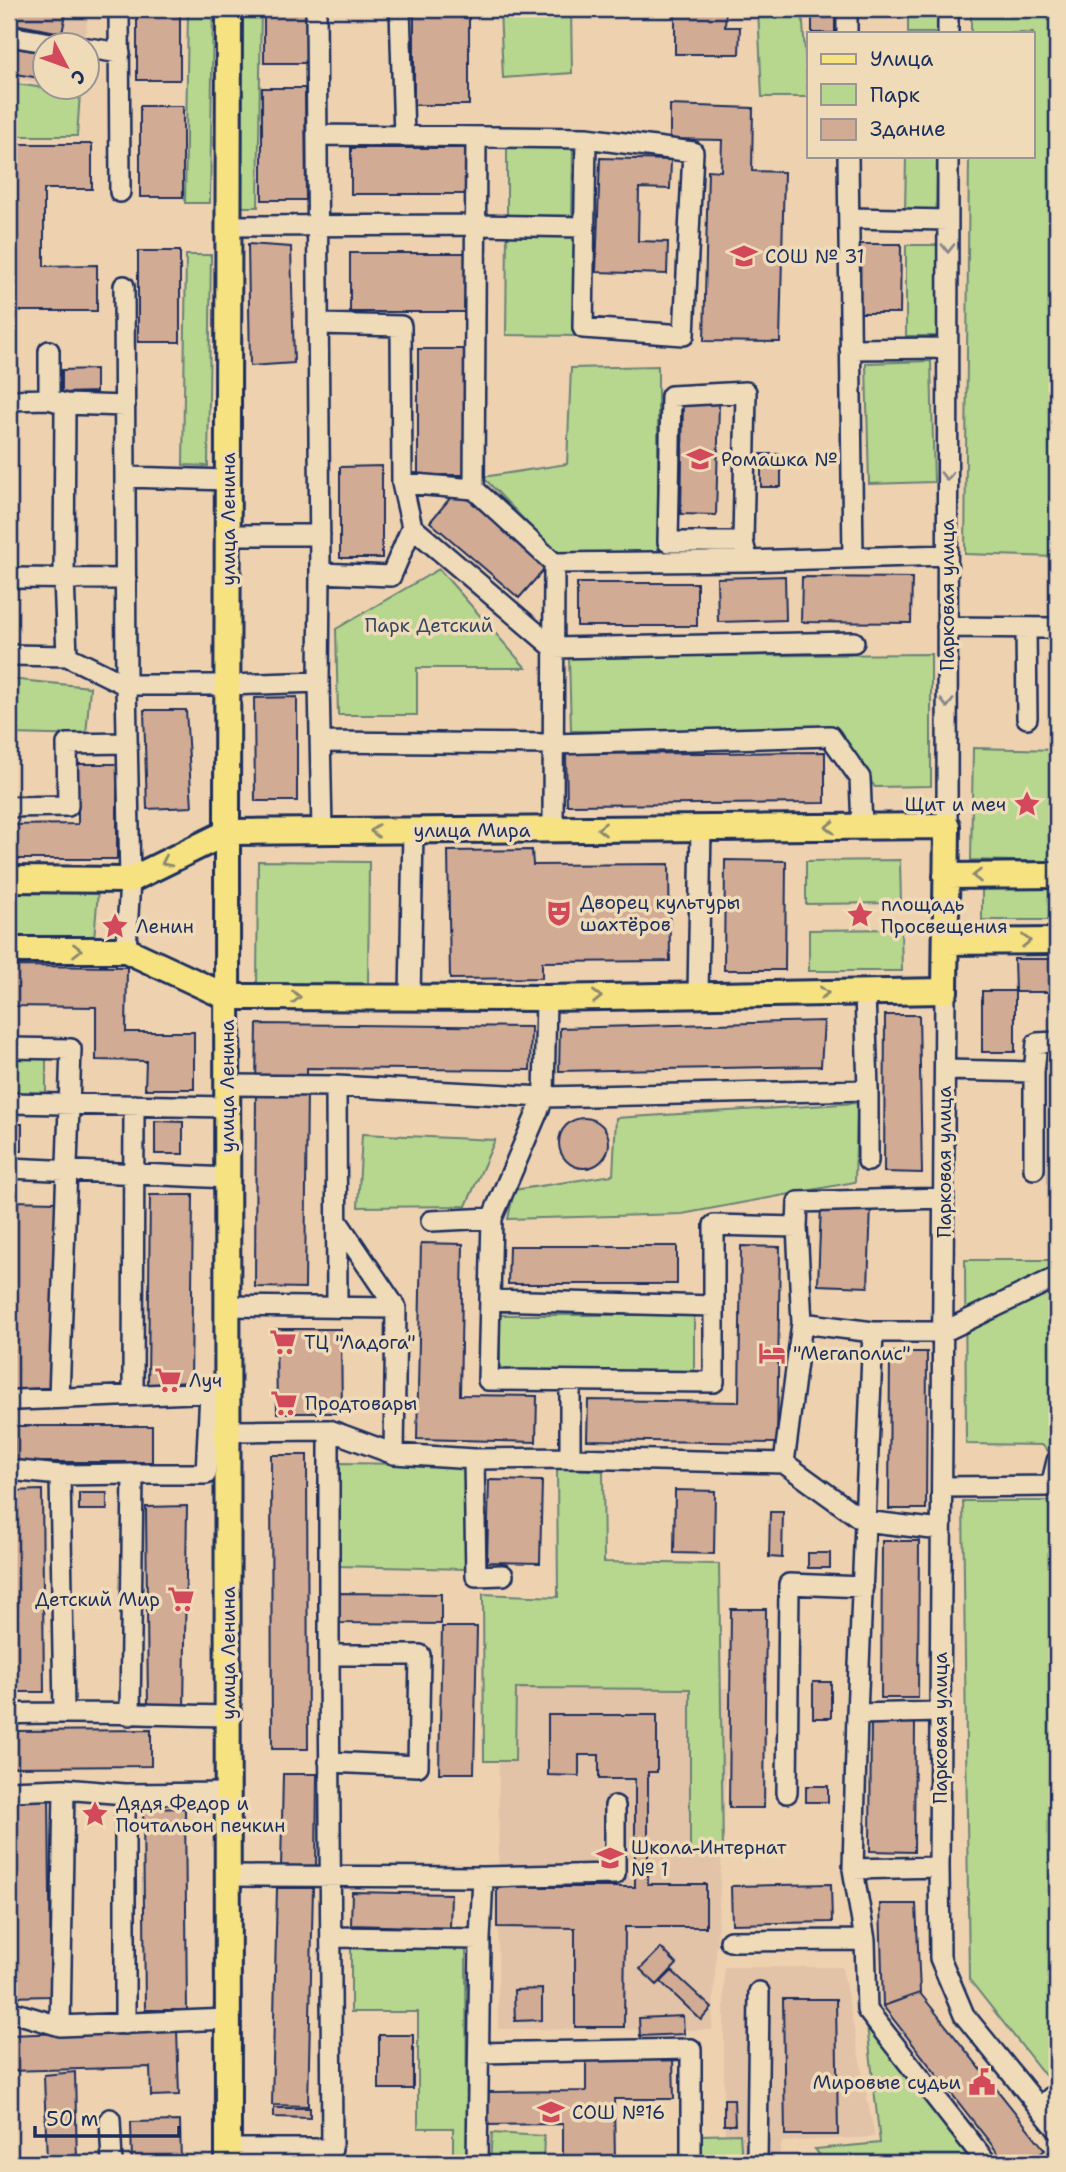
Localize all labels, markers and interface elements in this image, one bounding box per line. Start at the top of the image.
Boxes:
north arrow [32,32,102,102]
legend [807,32,1034,158]
text: Улица [870,45,933,73]
text: С [65,64,92,89]
text: Парк [870,81,920,109]
text: Здание [870,115,946,143]
school or university icon: СОШ № 31 [729,241,759,271]
place label: СОШ № 31 [765,244,864,269]
one-way arrow [940,244,956,254]
school or university icon: Ромашка № [685,444,715,474]
place label: Ромашка № [721,447,837,472]
street label: улица Ленина [216,452,241,586]
one-way arrow [939,471,955,482]
street label: Парковая улица [935,519,960,671]
park label: Парк Детский [365,613,493,638]
one-way arrow [939,699,955,709]
place icon: Щит и меч [1012,789,1042,819]
place label: Щит и меч [905,792,1006,817]
street label: улица Мира [413,818,531,843]
one-way arrow [824,819,834,835]
one-way arrow [596,821,607,837]
one-way arrow [369,823,379,839]
one-way arrow [161,853,173,867]
one-way arrow [972,868,982,884]
place label: Дворец культуры шахтёров [580,890,740,937]
place label: площадь Просвещения [881,892,1008,939]
theatre icon: Дворец культуры шахтёров [544,898,574,928]
place icon: площадь Просвещения [845,900,875,930]
place icon: Ленин [100,911,130,941]
place label: Ленин [136,914,194,939]
one-way arrow [1021,933,1032,949]
one-way arrow [72,942,83,958]
one-way arrow [819,985,830,1000]
one-way arrow [291,989,301,1005]
one-way arrow [591,989,602,1004]
street label: улица Ленина [215,1019,240,1153]
street label: Парковая улица [932,1086,957,1238]
supermarket icon: ТЦ "Ладога" [268,1327,298,1357]
place label: ТЦ "Ладога" [304,1330,416,1355]
hotel icon: "Мегаполис" [757,1338,787,1368]
place label: "Мегаполис" [793,1341,911,1366]
supermarket icon: Луч [153,1365,183,1395]
place label: Луч [189,1368,222,1393]
supermarket icon: Продтовары [269,1388,299,1418]
place label: Продтовары [305,1391,417,1416]
supermarket icon: Детский Мир [166,1584,196,1614]
street label: улица Ленина [216,1586,241,1720]
place label: Детский Мир [35,1587,160,1612]
street label: Парковая улица [928,1652,953,1804]
place label: Дядя Федор и Почтальон печкин [116,1791,285,1838]
place icon: Дядя Федор и Почтальон печкин [80,1799,110,1829]
place label: Школа-Интернат № 1 [631,1835,787,1882]
school or university icon: Школа-Интернат № 1 [595,1843,625,1873]
public building icon: Мировые судьи [967,2067,997,2097]
place label: Мировые судьи [813,2070,961,2095]
scale bar [35,2095,178,2139]
school or university icon: СОШ №16 [536,2097,566,2127]
place label: СОШ №16 [572,2100,665,2125]
text: 50 m [46,2105,99,2133]

